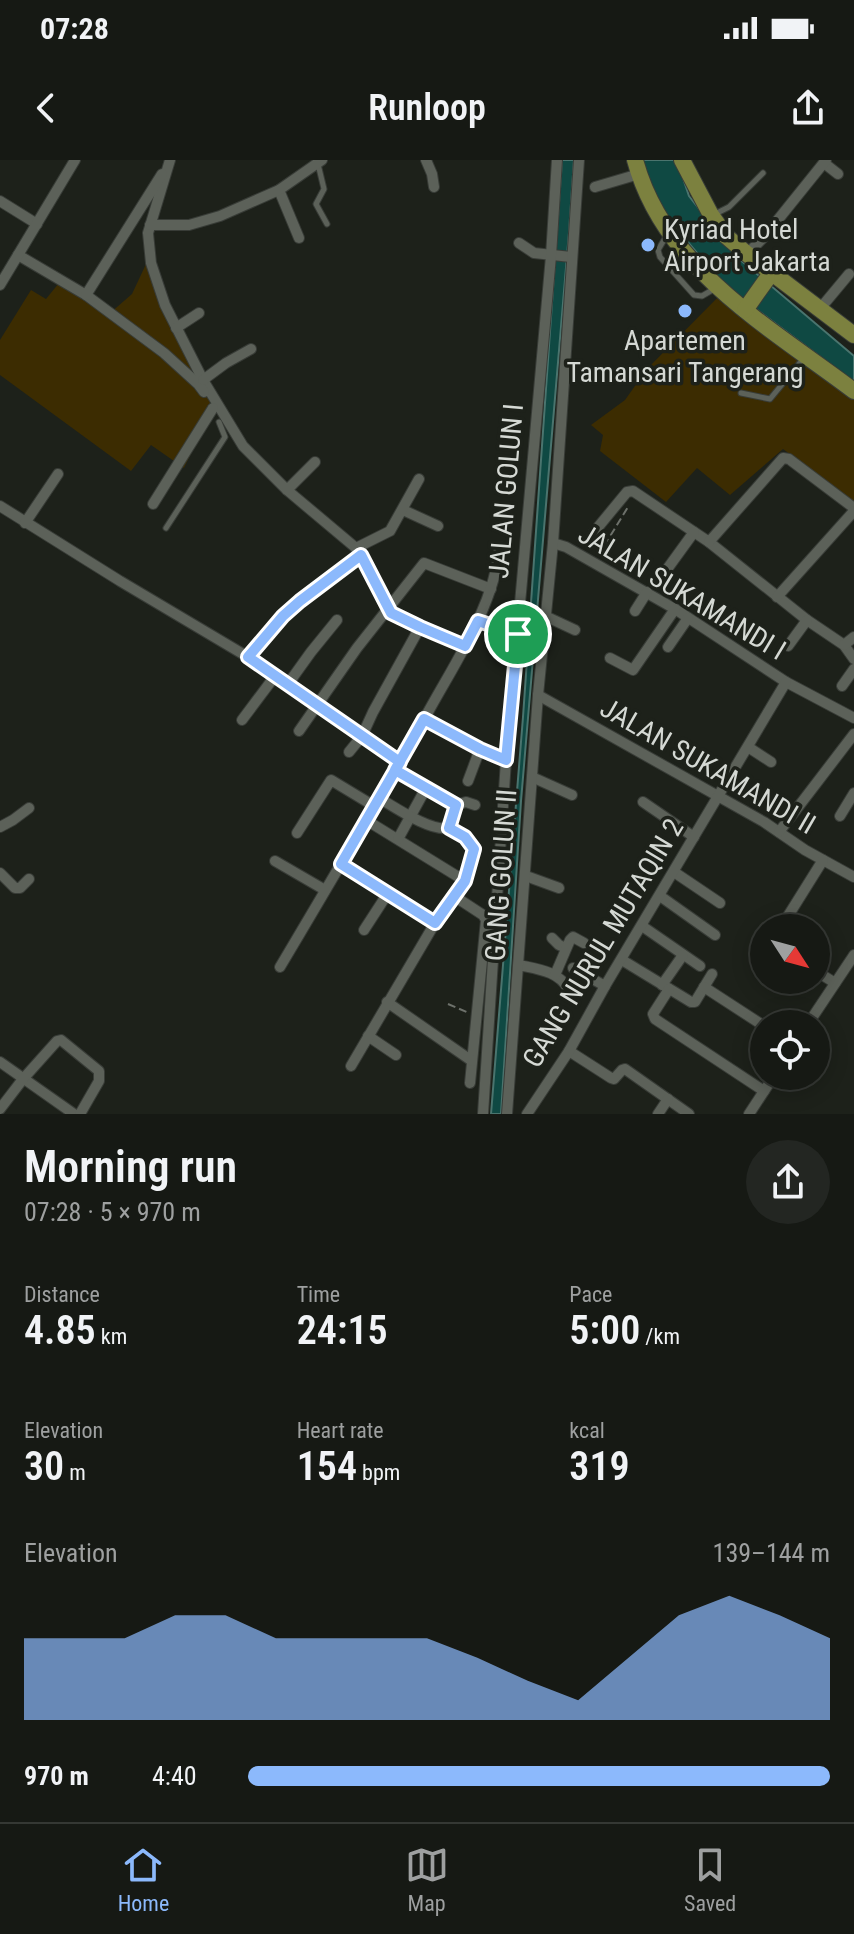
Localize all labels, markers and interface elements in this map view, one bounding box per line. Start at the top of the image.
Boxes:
text: 07:28 [40,11,109,46]
icon: back [24,86,68,130]
icon: share [786,86,830,130]
text: Runloop [368,87,486,129]
place label: Kyriad Hotel Airport Jakarta [664,213,831,278]
marker: Kyriad Hotel Airport Jakarta [639,236,657,254]
marker: Apartemen Tamansari Tangerang [676,302,694,320]
place label: Apartemen Tamansari Tangerang [566,324,804,389]
street label: JALAN GOLUN I [482,402,530,580]
street label: JALAN SUKAMANDI I [572,517,792,667]
pin [484,600,552,668]
icon: arrive [496,612,540,656]
street label: JALAN SUKAMANDI II [595,691,821,841]
street label: GANG GOLUN II [479,788,523,962]
street label: GANG NURUL MUTAQIN 2 [516,813,690,1073]
north arrow [750,914,830,994]
map controls [750,914,830,1090]
button: locate [750,1010,830,1090]
button: share [746,1140,830,1224]
text: Morning run [24,1141,237,1193]
text: 07:28 · 5 × 970 m [24,1197,201,1227]
text: Distance [24,1282,100,1307]
text: Time [297,1282,340,1307]
text: Pace [569,1282,612,1307]
text: 4.85 [24,1307,96,1354]
text: 24:15 [297,1307,388,1354]
text: 5:00 [569,1307,640,1354]
text: km [96,1324,127,1349]
text: /km [640,1324,680,1349]
text: Elevation [24,1418,103,1443]
text: Heart rate [297,1418,384,1443]
text: kcal [569,1418,605,1443]
text: 30 [24,1443,64,1490]
text: 154 [297,1443,357,1490]
text: 319 [569,1443,630,1490]
text: m [64,1460,86,1485]
text: bpm [357,1460,400,1485]
text: Elevation [24,1538,118,1568]
text: 139–144 m [713,1538,830,1568]
text: 970 m [24,1761,89,1791]
text: 4:40 [152,1761,197,1791]
tab: Home [118,1843,169,1916]
tab: Map [405,1843,449,1916]
tab: Saved [684,1843,736,1916]

